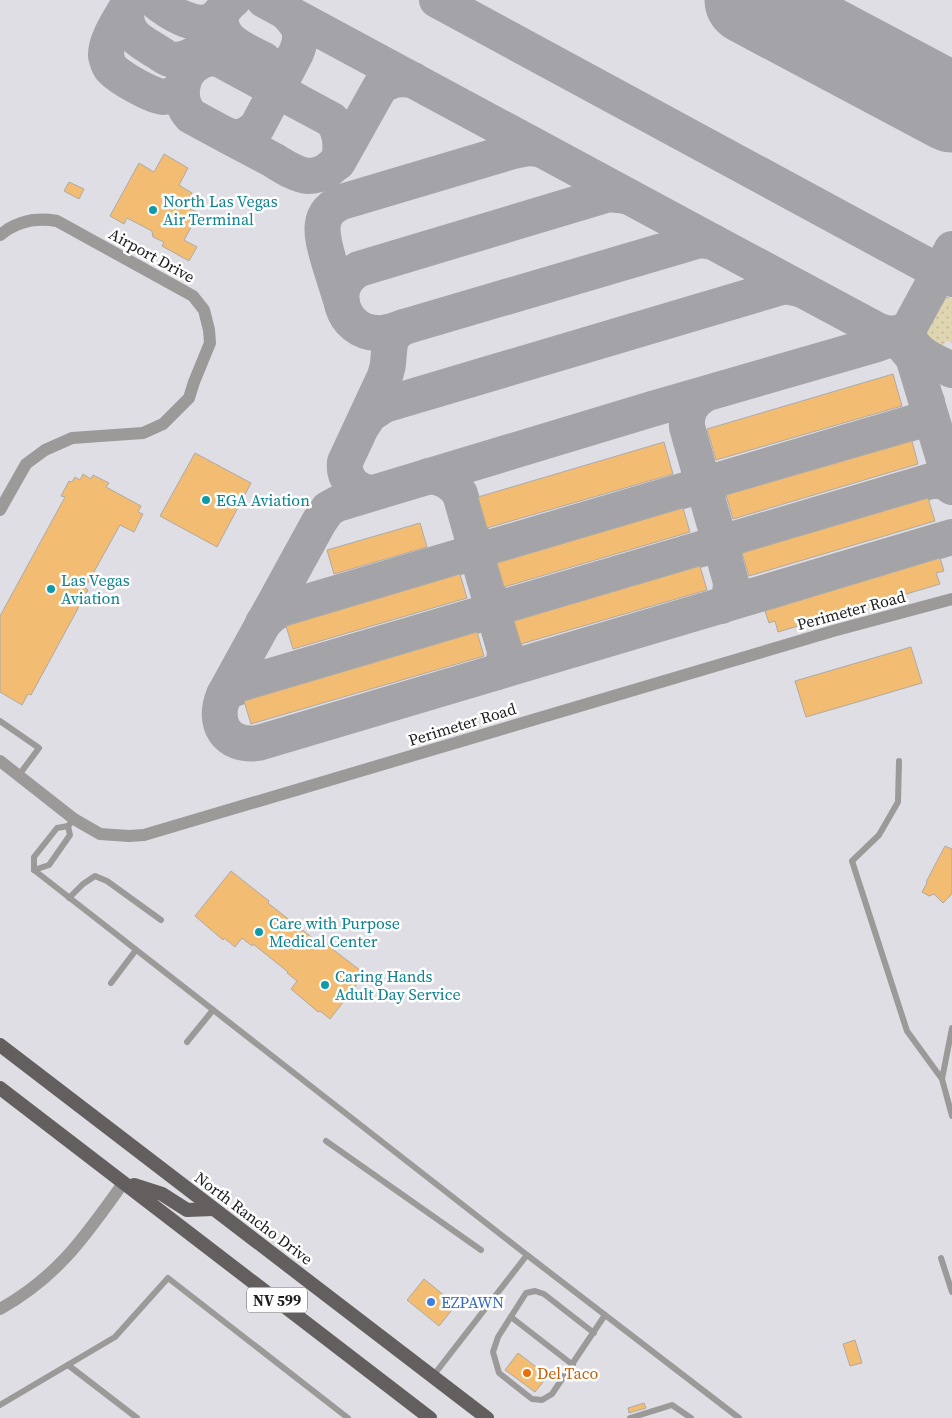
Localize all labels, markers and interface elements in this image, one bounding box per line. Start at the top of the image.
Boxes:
place label: North Las Vegas Air Terminal [163,190,278,230]
marker: North Las Vegas Air Terminal [147,204,159,216]
street label: Airport Drive [105,222,199,288]
place label: EGA Aviation [216,489,310,511]
marker: EGA Aviation [200,494,212,506]
place label: Las Vegas Aviation [61,569,130,609]
marker: Las Vegas Aviation [45,583,57,595]
street label: Perimeter Road [794,585,908,635]
street label: Perimeter Road [405,697,519,751]
place label: Care with Purpose Medical Center [269,912,400,952]
marker: Care with Purpose Medical Center [253,926,265,938]
place label: Caring Hands Adult Day Service [335,965,461,1005]
marker: Caring Hands Adult Day Service [319,979,331,991]
street label: North Rancho Drive [190,1166,318,1270]
road number: NV 599 [247,1288,307,1312]
place label: EZPAWN [441,1291,504,1313]
marker: EZPAWN [425,1296,437,1308]
place label: Del Taco [537,1362,598,1384]
marker: Del Taco [521,1367,533,1379]

